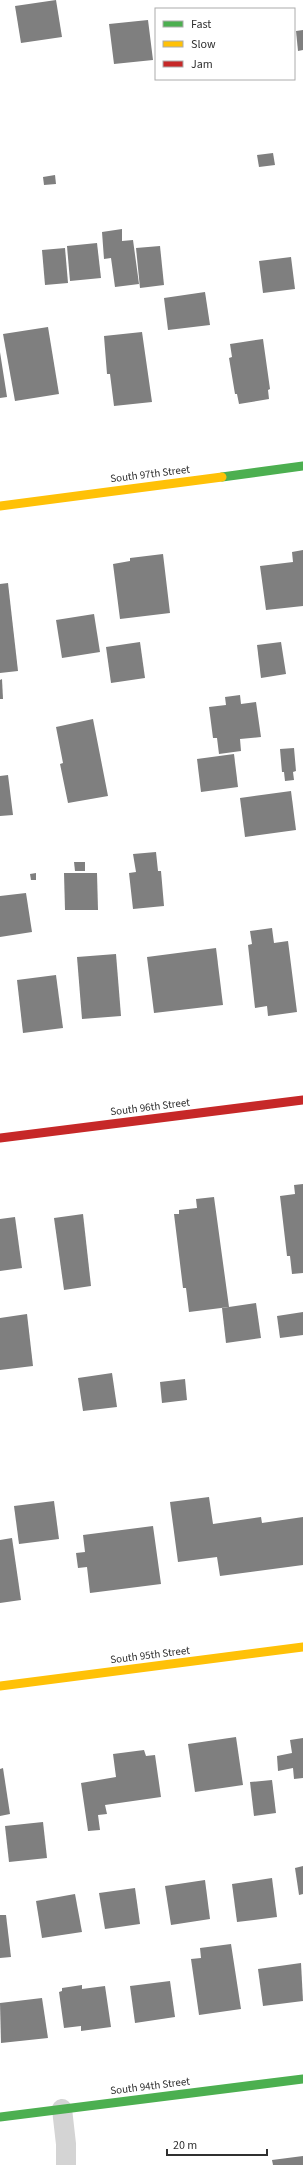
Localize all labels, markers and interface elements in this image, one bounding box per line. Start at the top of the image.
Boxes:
legend [155,8,295,80]
text: Fast [191,16,211,33]
text: Slow [191,36,216,53]
text: Jam [191,56,213,73]
street label: South 97th Street [109,462,191,486]
street label: South 96th Street [109,1095,191,1119]
street label: South 95th Street [109,1643,191,1667]
street label: South 94th Street [109,2074,191,2098]
scale bar [167,2131,267,2157]
text: 20 m [173,2137,197,2154]

